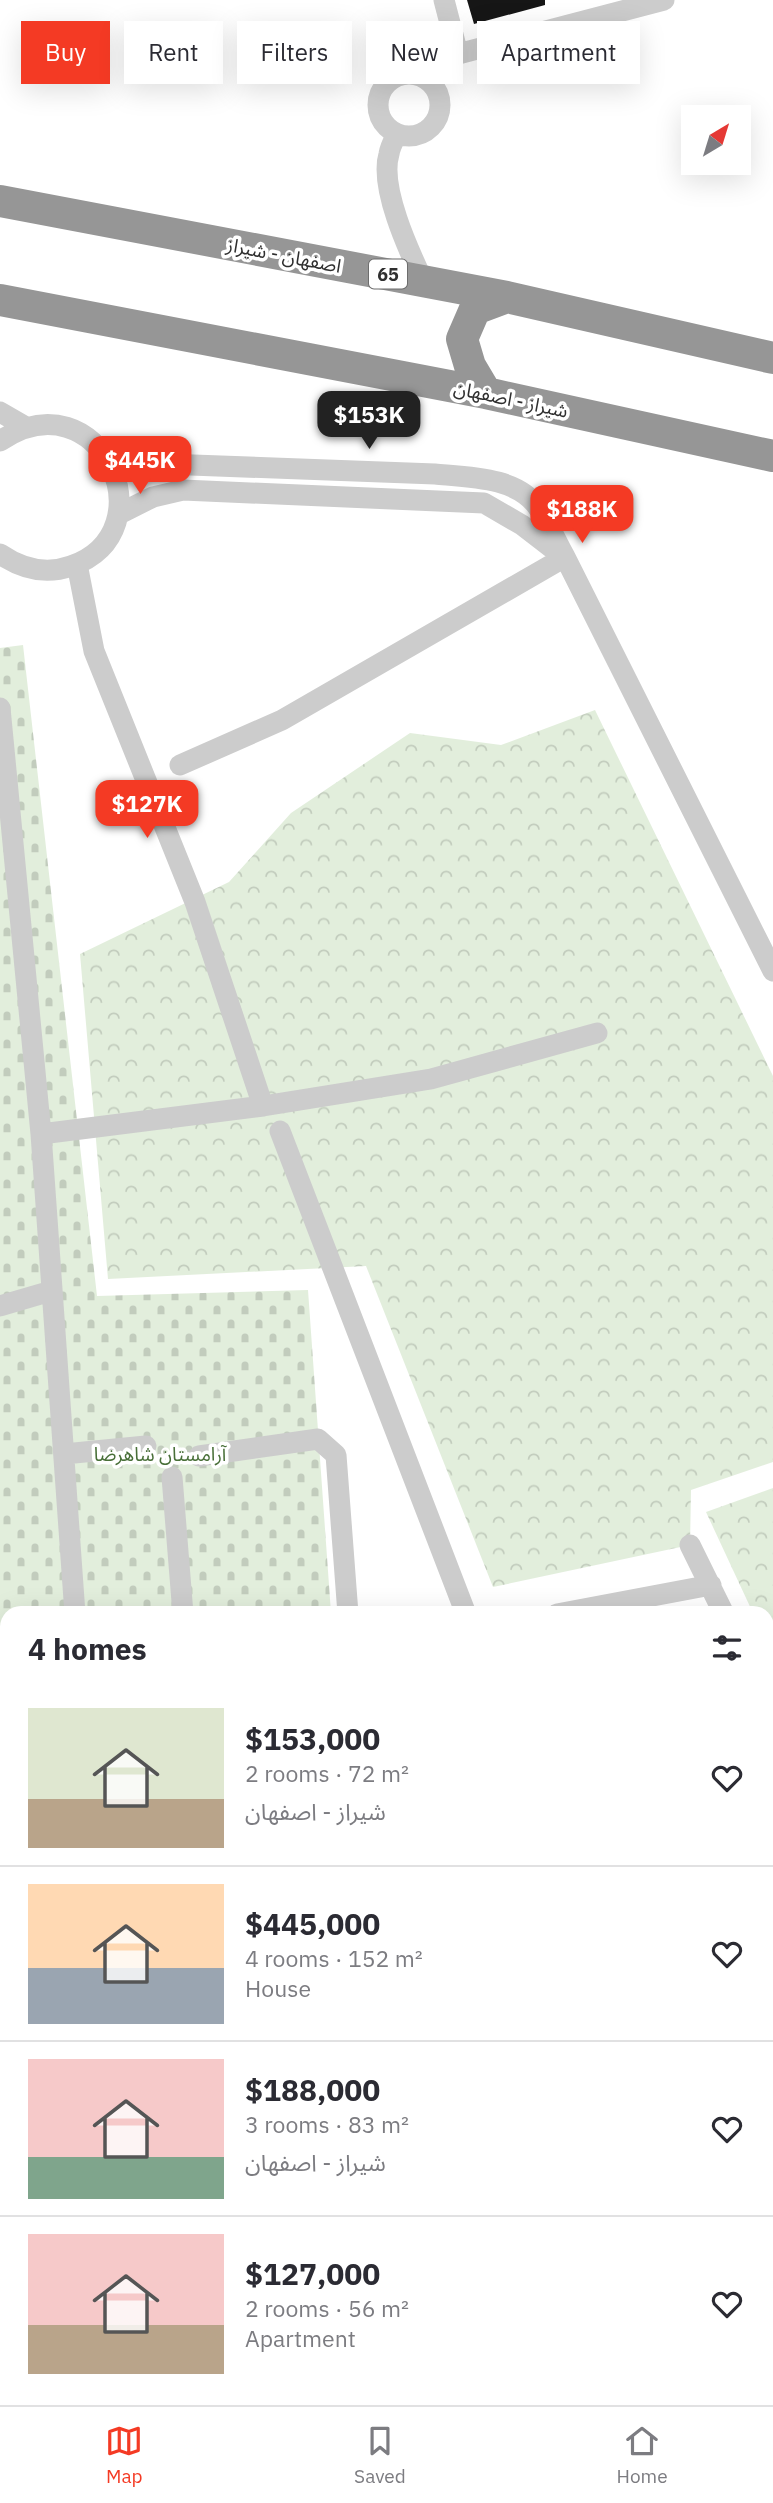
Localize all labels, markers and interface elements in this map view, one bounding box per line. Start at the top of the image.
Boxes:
chip: Buy [21,21,110,84]
chip: Rent [124,21,223,84]
chip: Filters [237,21,352,84]
chip: New [366,21,463,84]
chip: Apartment [477,21,640,84]
north arrow [681,105,751,175]
map controls [681,105,751,175]
street label: اصفهان - شیراز [224,232,343,278]
road number: 65 [369,260,407,288]
street label: شیراز - اصفهان [452,375,570,423]
pin: $153K [320,392,418,451]
text: $153K [333,399,405,429]
pin: $445K [91,436,189,496]
text: $445K [104,444,176,474]
pin: $188K [533,486,631,545]
text: $188K [546,493,618,523]
pin: $127K [98,780,196,840]
text: $127K [111,788,183,818]
park label: آرامستان شاهرضا [94,1442,228,1466]
text: 4 homes [28,1629,147,1668]
icon: filters [708,1629,746,1667]
text: $153,000 [245,1719,380,1758]
icon: home [84,1736,168,1820]
text: 2 rooms · 72 m² [245,1758,409,1788]
icon: heart [708,1759,746,1797]
text: شیراز - اصفهان [245,1796,386,1826]
text: $445,000 [245,1904,380,1943]
icon: home [84,1912,168,1996]
icon: heart [708,1935,746,1973]
text: 4 rooms · 152 m² [245,1943,423,1973]
text: House [245,1973,311,2003]
text: $188,000 [245,2070,380,2109]
icon: home [84,2087,168,2171]
text: 3 rooms · 83 m² [245,2109,409,2139]
icon: heart [708,2110,746,2148]
text: شیراز - اصفهان [245,2147,386,2177]
text: $127,000 [245,2254,380,2293]
icon: home [84,2262,168,2346]
icon: heart [708,2285,746,2323]
text: 2 rooms · 56 m² [245,2293,409,2323]
text: Apartment [245,2323,356,2353]
tab: Map [105,2422,143,2488]
tab: Saved [354,2422,406,2488]
tab: Home [617,2422,668,2488]

